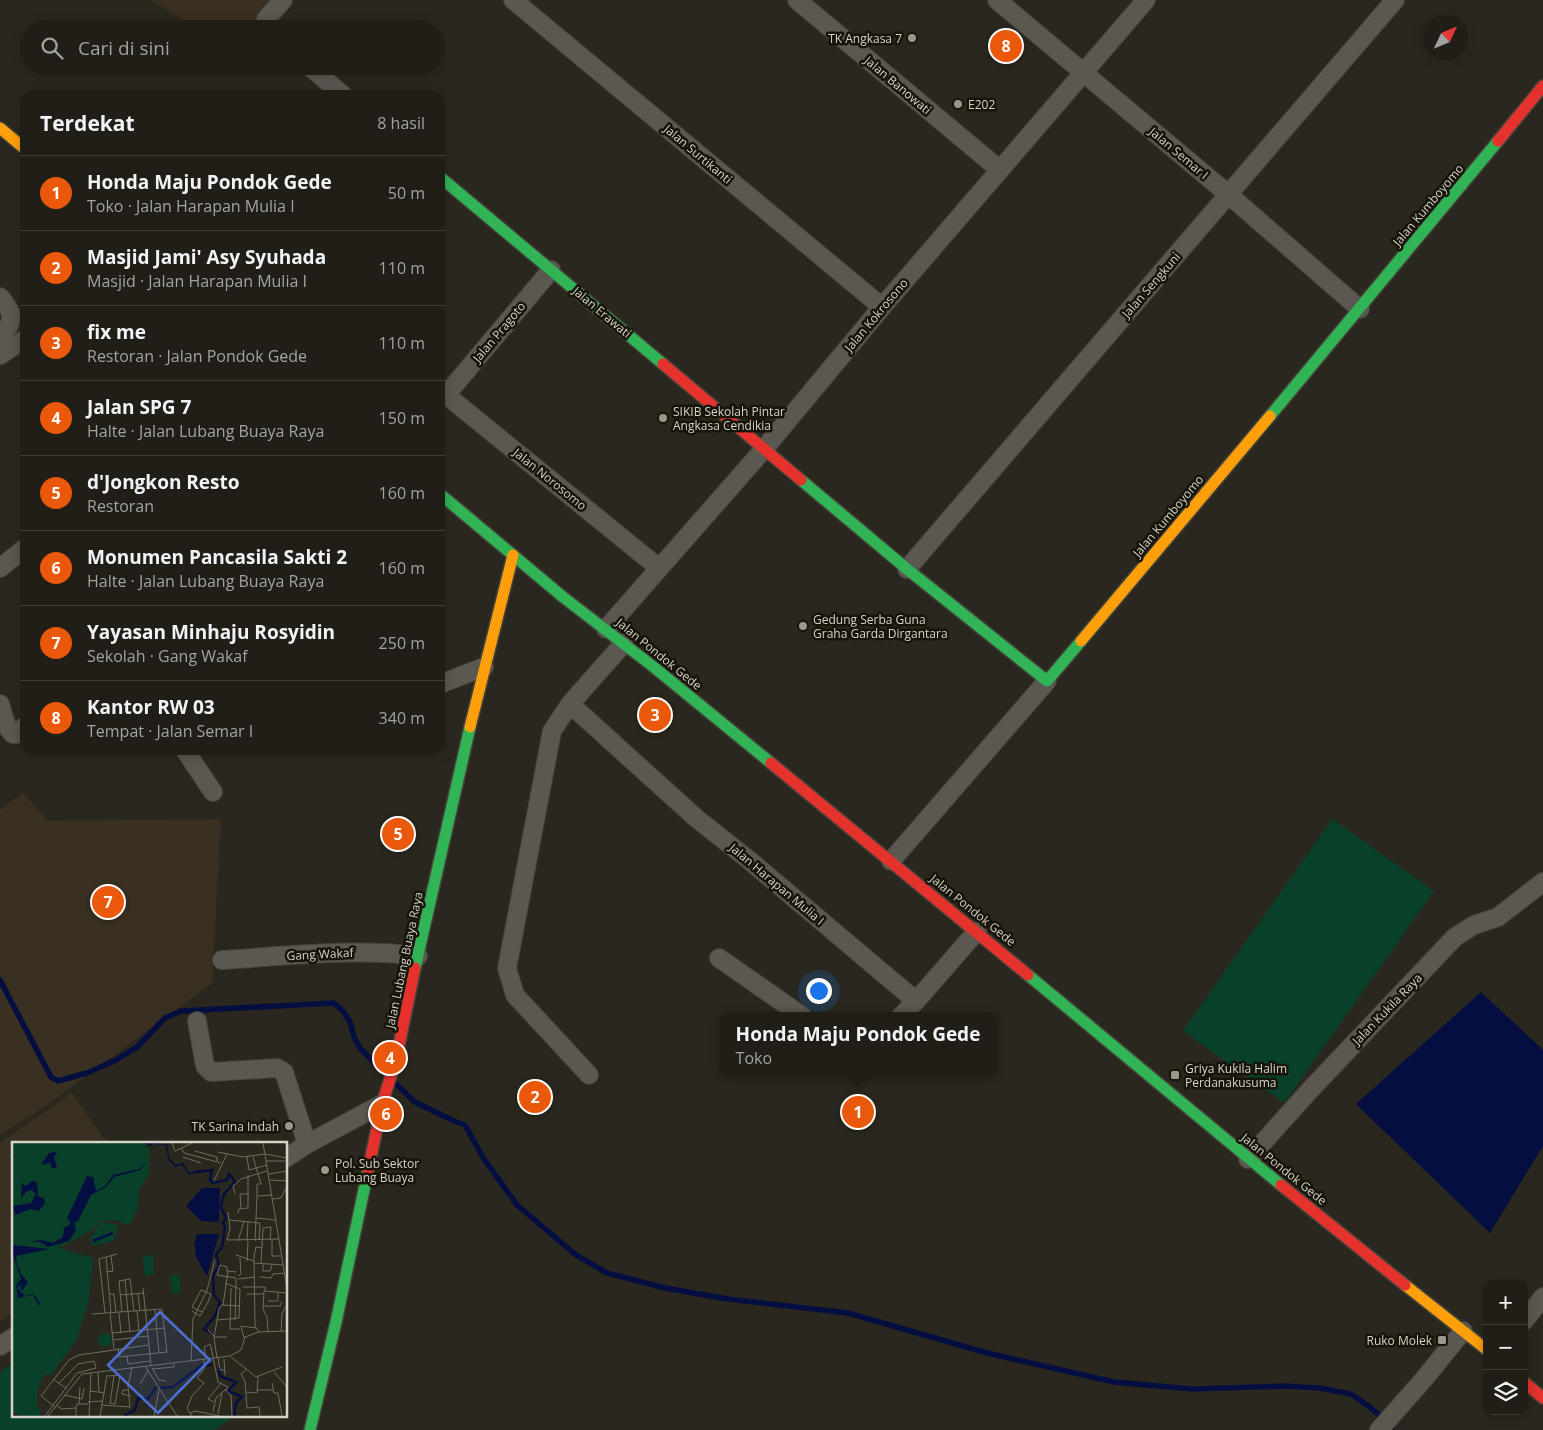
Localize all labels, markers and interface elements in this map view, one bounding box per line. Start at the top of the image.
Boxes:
north arrow [1423,15,1468,60]
search box [20,20,445,75]
pin: 8 [990,27,1022,65]
place label: TK Angkasa 7 [828,30,902,47]
marker: TK Angkasa 7 [906,32,918,44]
icon: search [38,34,66,62]
text: Cari di sini [78,35,170,61]
street label: Jalan Banowati [860,51,935,118]
place label: E202 [968,96,995,113]
marker: E202 [952,98,964,110]
text: Terdekat [40,109,135,137]
text: 8 hasil [377,112,425,134]
street label: Jalan Surtikanti [660,120,736,187]
street label: Jalan Semar I [1145,123,1212,183]
street label: Jalan Kumboyomo [1388,160,1467,250]
text: Honda Maju Pondok Gede [87,169,332,195]
text: 1 [51,182,61,204]
text: 50 m [388,182,425,204]
text: Toko · Jalan Harapan Mulia I [87,195,295,217]
text: Masjid Jami' Asy Syuhada [87,244,326,270]
street label: Jalan Sengkuni [1117,249,1184,322]
text: 2 [51,257,61,279]
text: 110 m [379,257,425,279]
text: Masjid · Jalan Harapan Mulia I [87,270,307,292]
street label: Jalan Kokrosono [840,275,912,356]
street label: Jalan Erawati [568,282,635,342]
street label: Jalan Pragoto [468,298,529,367]
text: fix me [87,319,146,345]
text: 3 [51,332,61,354]
text: 110 m [379,332,425,354]
text: Restoran · Jalan Pondok Gede [87,345,307,367]
text: Jalan SPG 7 [87,394,191,420]
place label: SIKIB Sekolah Pintar Angkasa Cendikia [673,403,785,434]
text: 4 [51,407,61,429]
text: 150 m [379,407,425,429]
marker: SIKIB Sekolah Pintar Angkasa Cendikia [657,412,669,424]
text: Halte · Jalan Lubang Buaya Raya [87,420,324,442]
street label: Jalan Norosomo [509,444,590,514]
text: d'Jongkon Resto [87,469,240,495]
street label: Jalan Kumboyomo [1128,471,1207,561]
text: 5 [51,482,61,504]
text: 160 m [379,482,425,504]
text: Restoran [87,495,154,517]
text: Monumen Pancasila Sakti 2 [87,544,347,570]
text: 6 [51,557,61,579]
text: 160 m [379,557,425,579]
text: Halte · Jalan Lubang Buaya Raya [87,570,324,592]
place label: Gedung Serba Guna Graha Garda Dirgantara [813,611,948,642]
street label: Jalan Pondok Gede [612,614,706,694]
text: Yayasan Minhaju Rosyidin [87,619,335,645]
marker: Gedung Serba Guna Graha Garda Dirgantara [797,620,809,632]
text: 7 [51,632,61,654]
text: 250 m [379,632,425,654]
text: Sekolah · Gang Wakaf [87,645,248,667]
text: Kantor RW 03 [87,694,215,720]
pin: 3 [639,696,671,734]
text: 8 [51,707,61,729]
text: 340 m [379,707,425,729]
text: Tempat · Jalan Semar I [87,720,253,742]
pin: 5 [382,815,414,853]
street label: Jalan Harapan Mulia I [725,839,828,929]
street label: Jalan Pondok Gede [926,870,1020,950]
pin: 7 [92,883,124,921]
street label: Jalan Lubang Buaya Raya [381,890,427,1031]
street label: Gang Wakaf [286,944,355,964]
street label: Jalan Kukila Raya [1348,969,1426,1049]
your location [806,978,832,1004]
popup [719,1012,997,1077]
text: Honda Maju Pondok Gede [736,1021,980,1047]
pin: 4 [374,1039,406,1077]
text: Toko [736,1047,772,1069]
place label: Griya Kukila Halim Perdanakusuma [1185,1060,1287,1091]
marker: Griya Kukila Halim Perdanakusuma [1169,1069,1181,1081]
pin: 2 [519,1078,551,1116]
pin: 1 [842,1093,874,1131]
pin: 6 [370,1095,402,1133]
place label: TK Sarina Indah [192,1118,279,1135]
marker: TK Sarina Indah [283,1120,295,1132]
street label: Jalan Pondok Gede [1237,1129,1331,1209]
inset map [12,1142,288,1418]
place label: Pol. Sub Sektor Lubang Buaya [335,1155,419,1186]
marker: Pol. Sub Sektor Lubang Buaya [319,1164,331,1176]
map controls [1483,1280,1528,1415]
button: + [1483,1280,1528,1325]
button: − [1483,1325,1528,1370]
place label: Ruko Molek [1367,1332,1433,1349]
marker: Ruko Molek [1436,1334,1448,1346]
button: layers [1483,1370,1528,1415]

